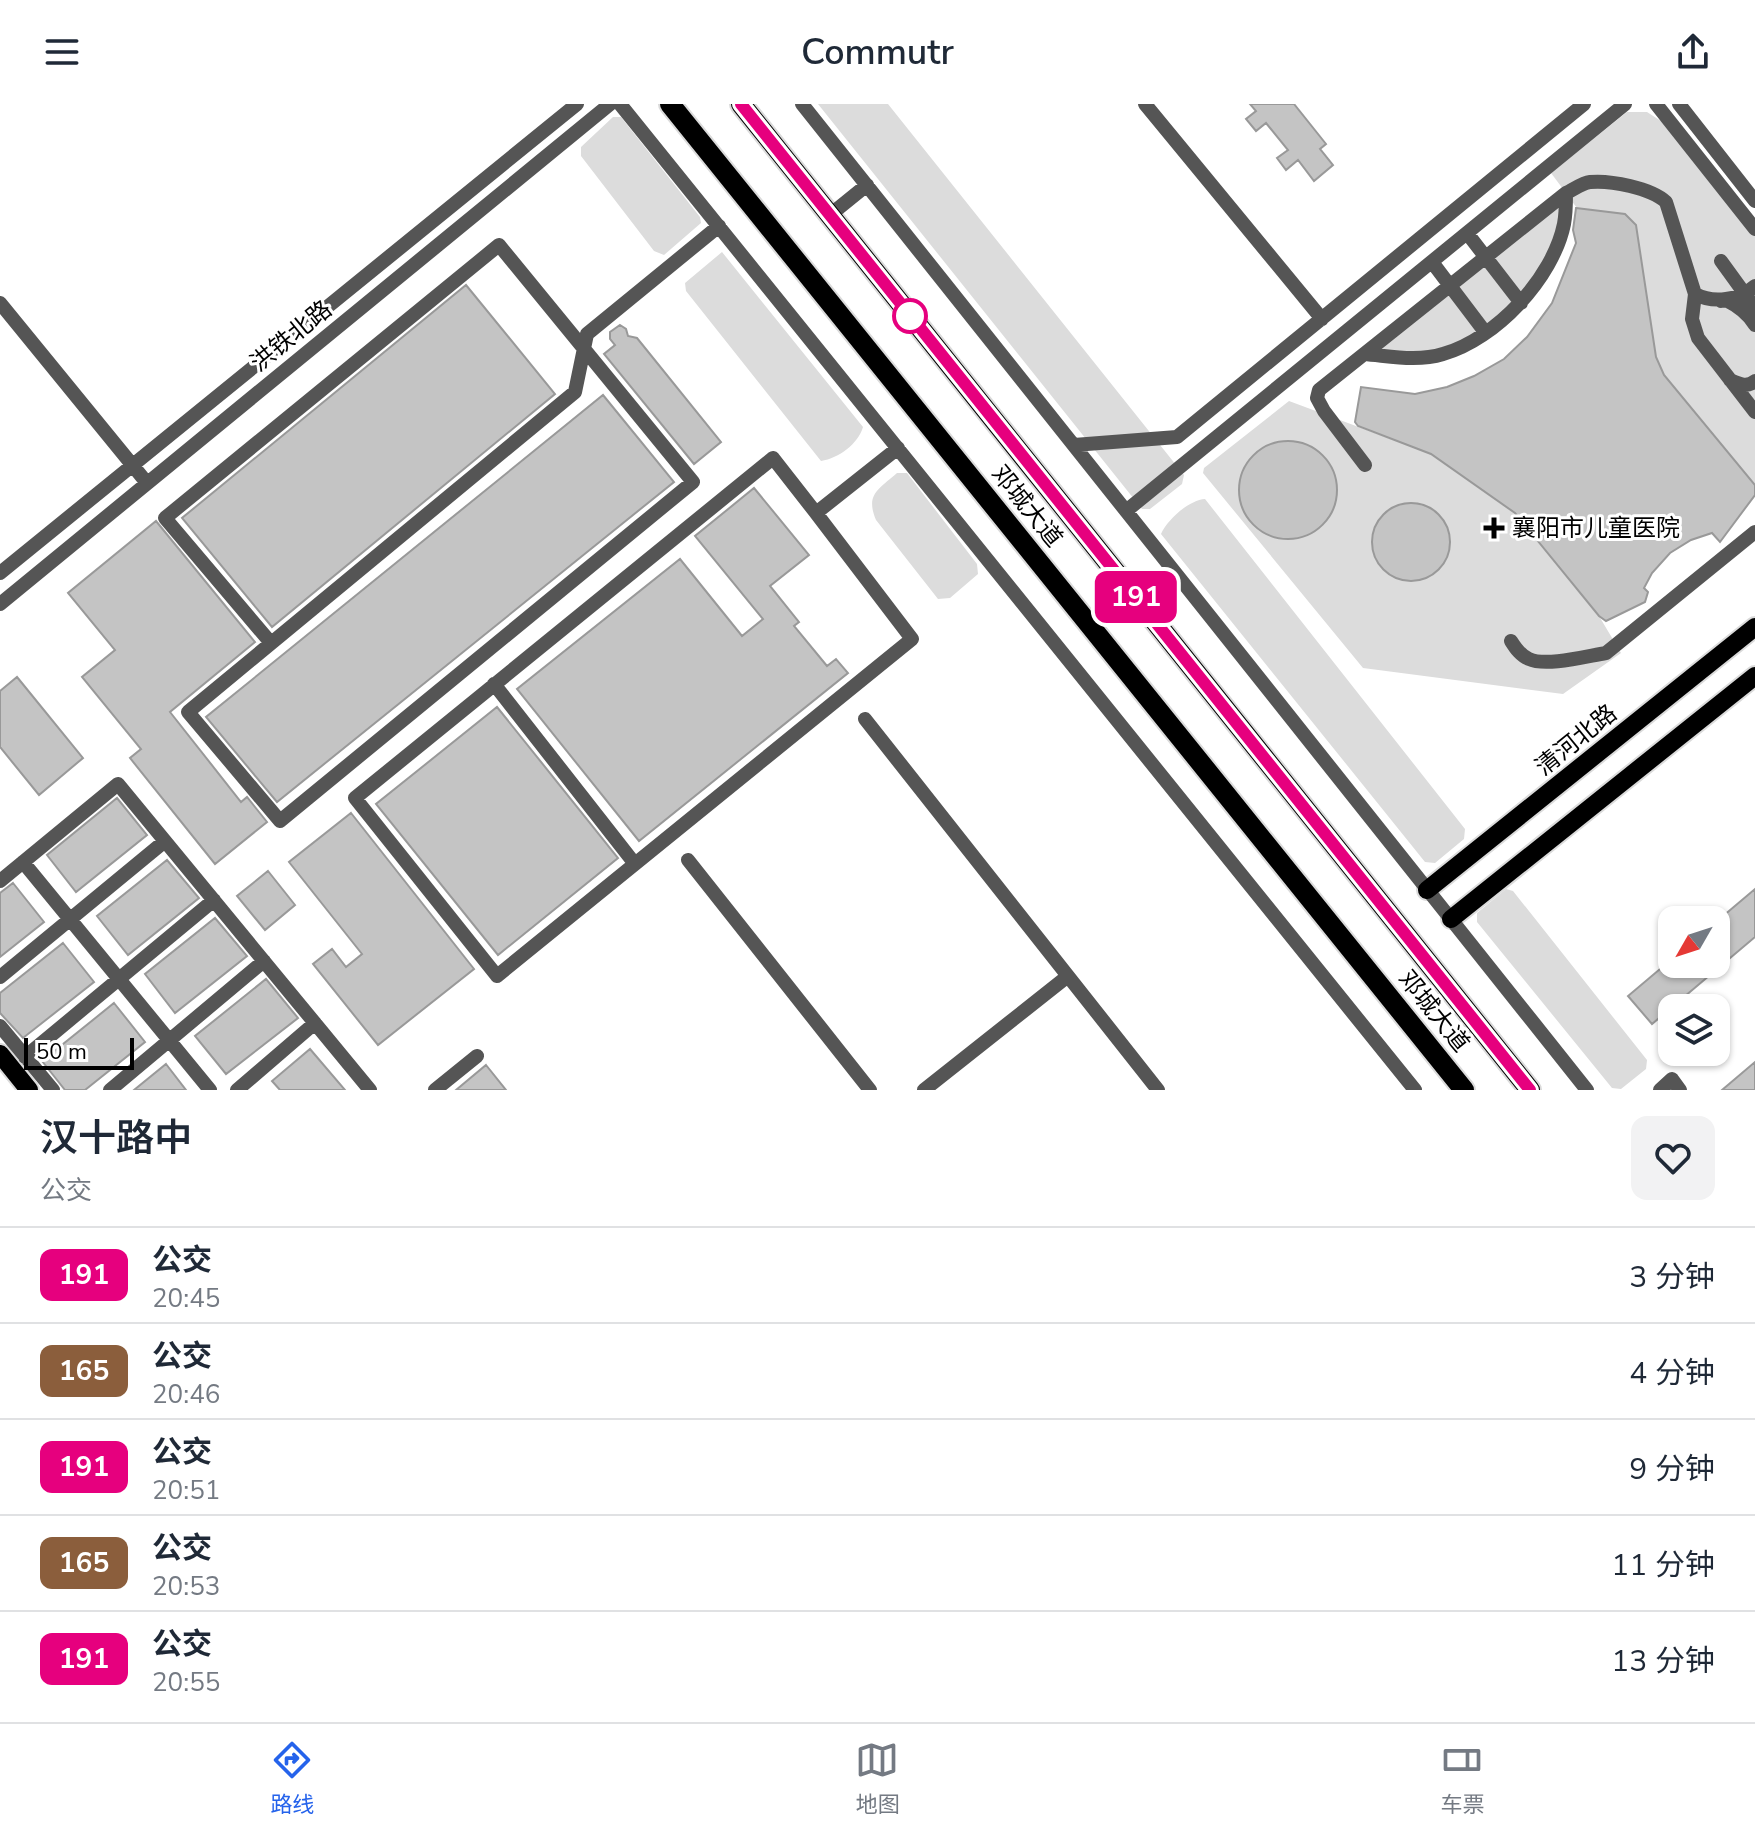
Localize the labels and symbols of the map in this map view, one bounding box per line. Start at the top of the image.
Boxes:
street label: 洪铁北路 [244,293,338,379]
unlabelled marker [893,299,927,333]
street label: 邓城大道 [984,459,1070,553]
place label: 襄阳市儿童医院 [1512,512,1680,544]
marker: 襄阳市儿童医院 [1483,517,1505,539]
line badge: 191 [1090,571,1182,623]
street label: 清河北路 [1529,697,1623,783]
north arrow [1658,906,1730,978]
street label: 邓城大道 [1391,964,1477,1058]
scale bar [24,1034,134,1070]

